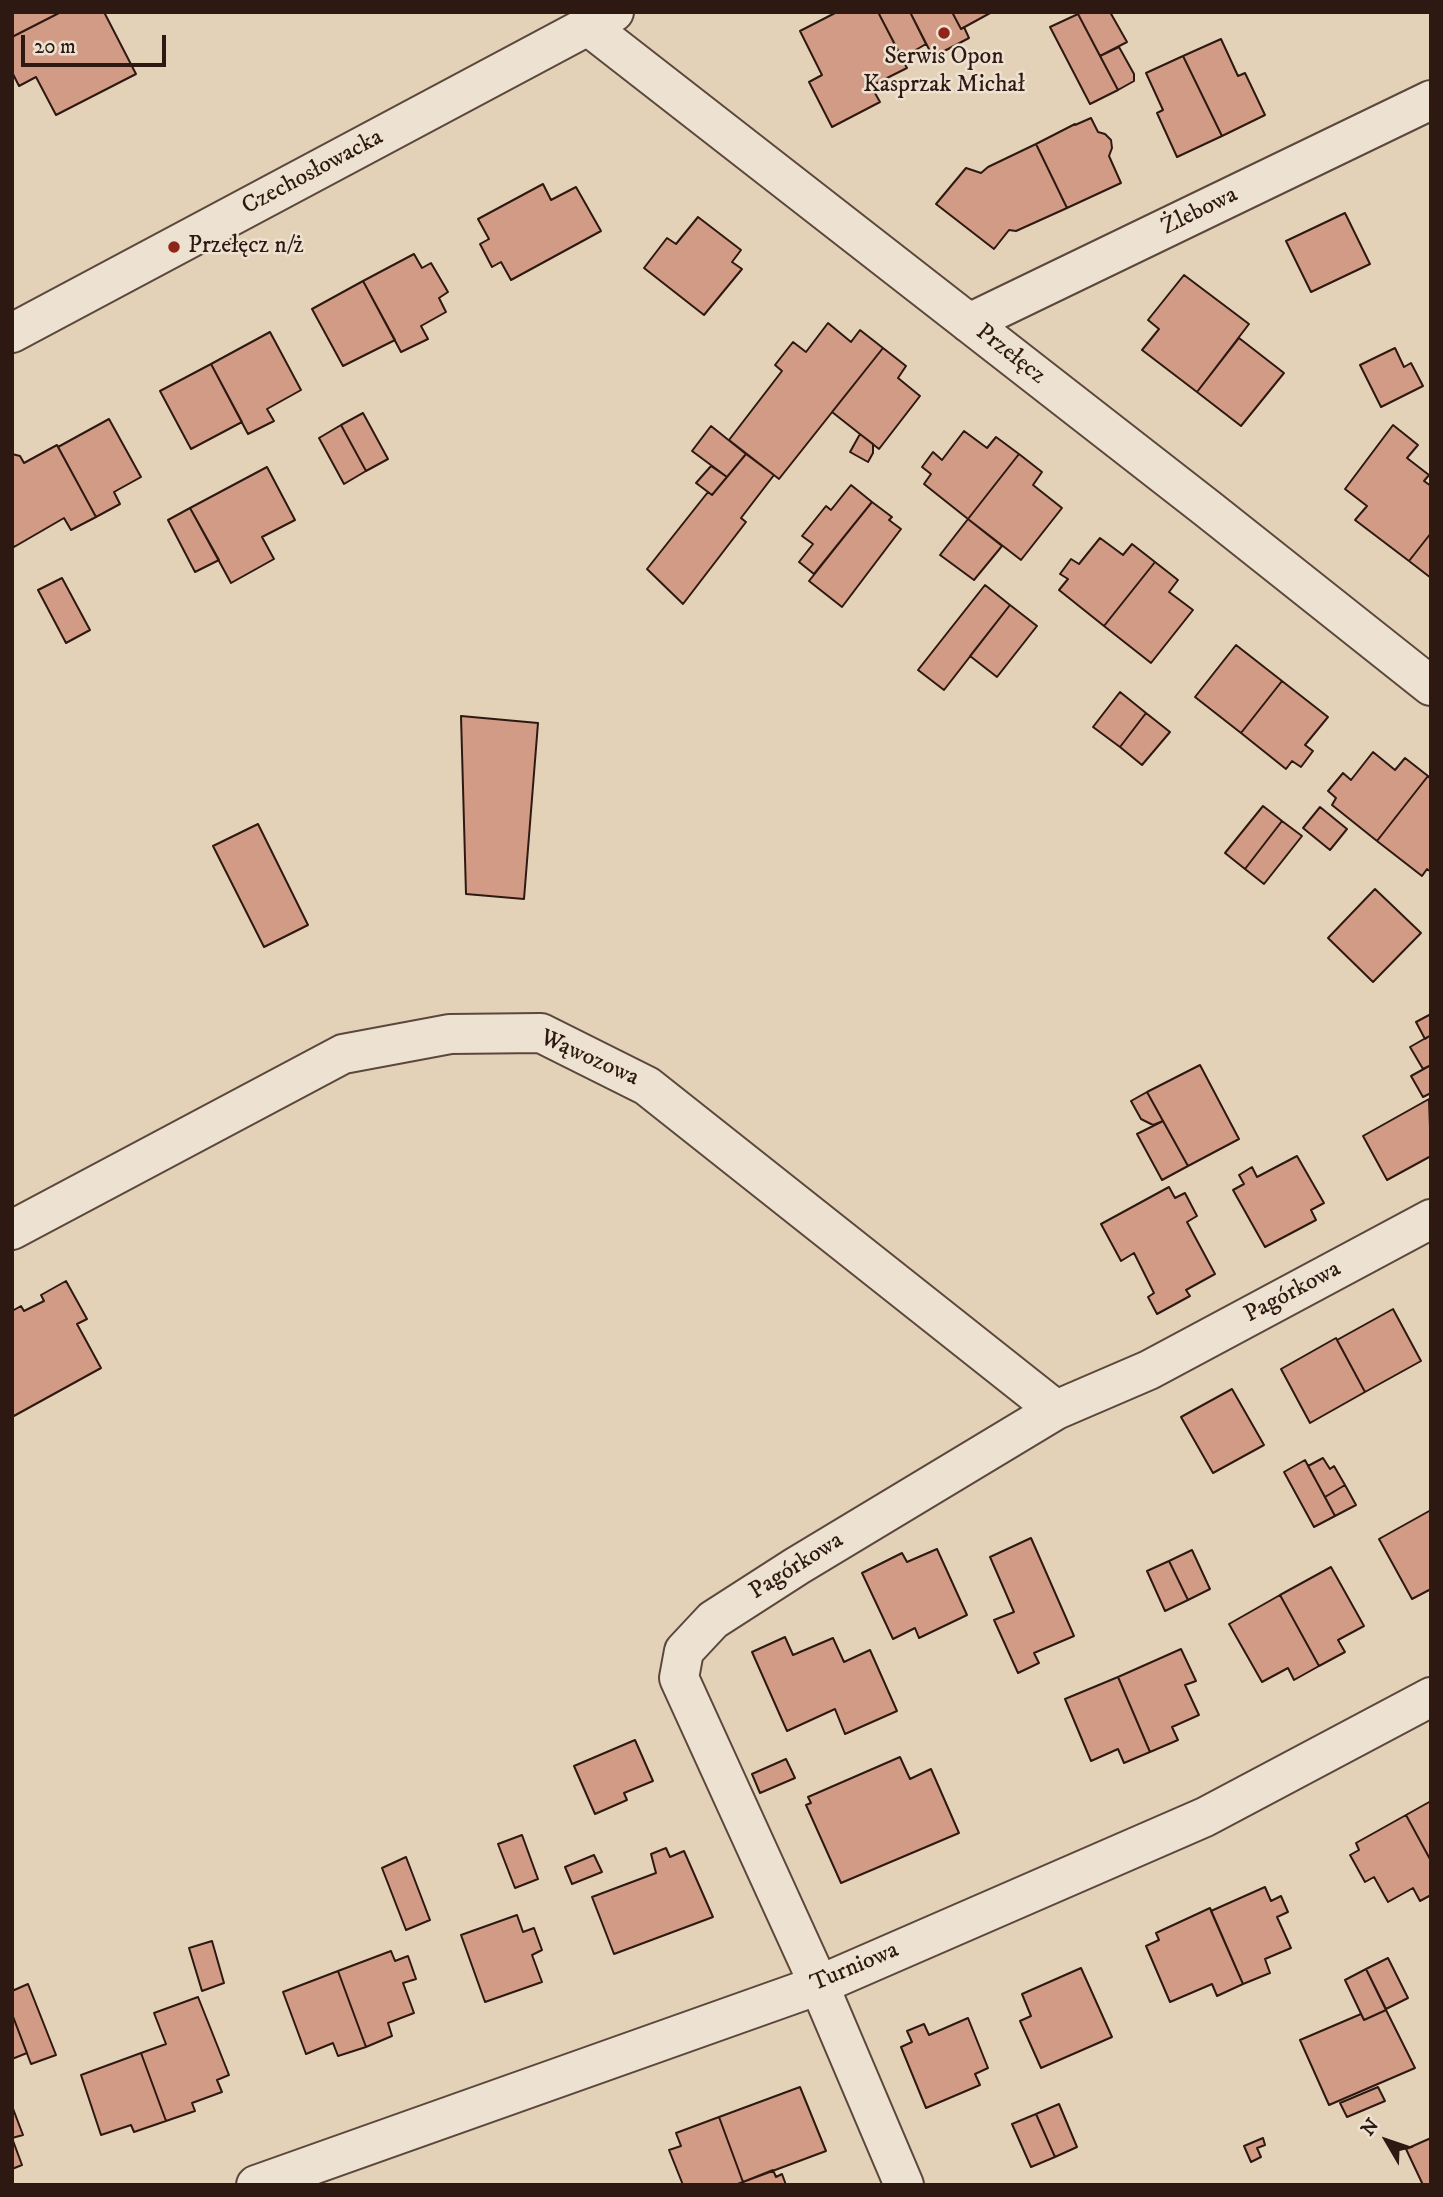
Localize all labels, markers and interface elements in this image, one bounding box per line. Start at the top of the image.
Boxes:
scale bar [24,21,170,65]
marker: Serwis Opon Kasprzak Michał [936,25,952,41]
text: 20 m [34,34,76,60]
place label: Serwis Opon Kasprzak Michał [863,44,1025,100]
street label: Czechosłowacka [238,124,388,222]
street label: Żlebowa [1157,181,1243,243]
place label: Przełęcz n/ż [188,233,304,261]
marker: Przełęcz n/ż [166,239,182,255]
street label: Przełęcz [969,319,1051,391]
street label: Wąwozowa [535,1024,643,1094]
street label: Pagórkowa [1240,1256,1346,1330]
street label: Pagórkowa [745,1527,849,1607]
street label: Turniowa [807,1937,903,1999]
north arrow [1352,2106,1422,2176]
text: N [1356,2114,1384,2141]

